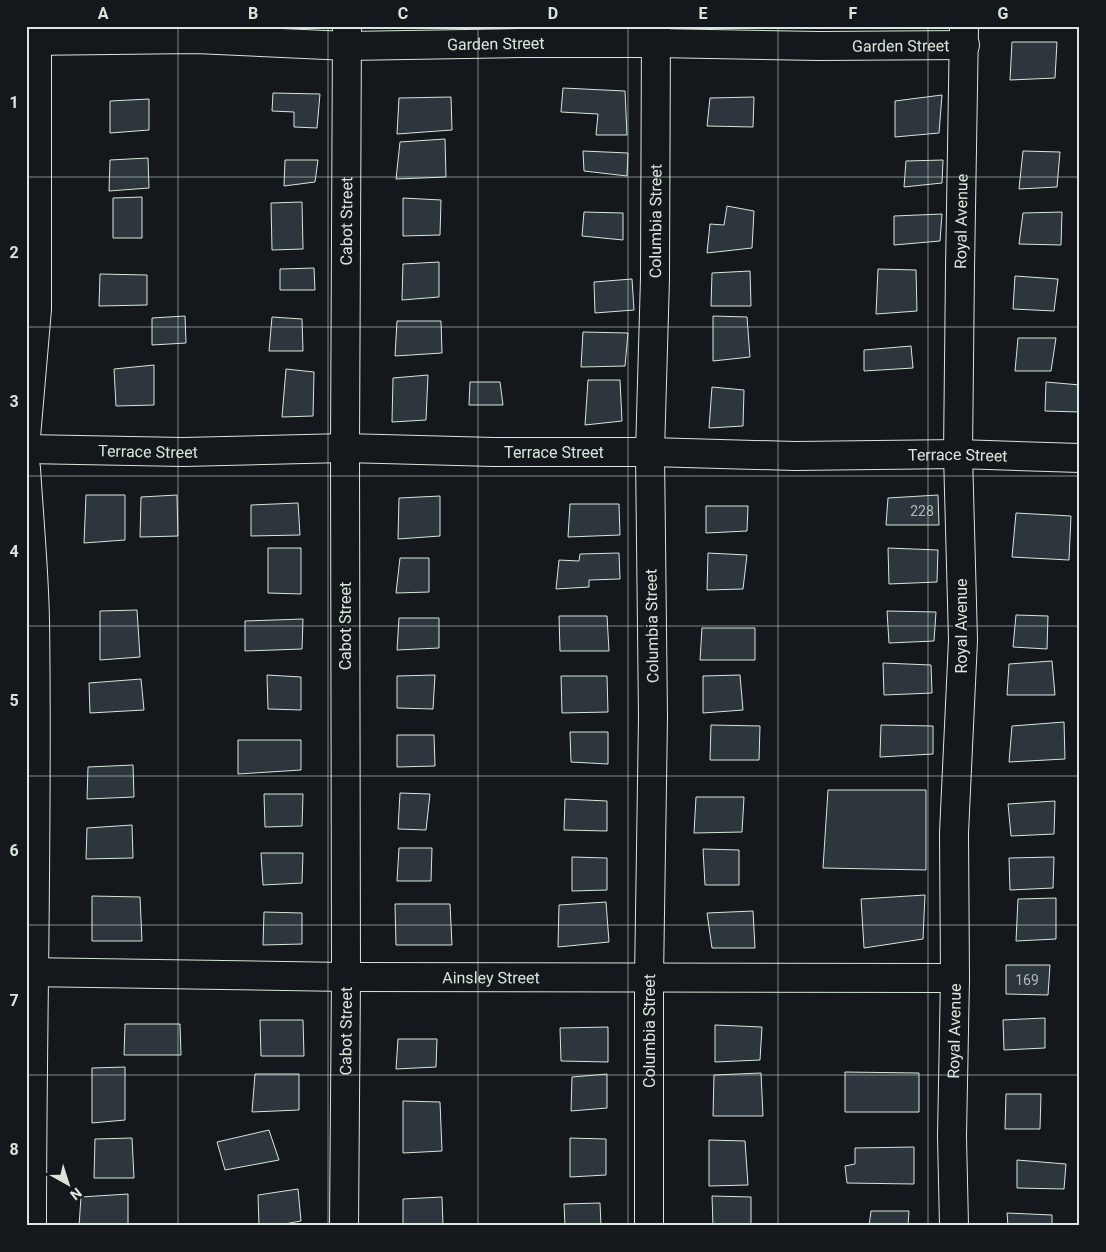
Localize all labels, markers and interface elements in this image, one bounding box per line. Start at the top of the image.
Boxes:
text: A [98,4,109,23]
text: B [248,4,258,23]
text: C [398,4,408,23]
text: D [548,4,558,23]
text: E [699,4,708,23]
text: F [849,4,858,23]
text: G [998,4,1009,23]
street label: Garden Street [447,33,545,54]
street label: Garden Street [852,36,950,55]
text: 1 [9,93,19,112]
street label: Columbia Street [645,164,665,278]
street label: Royal Avenue [951,174,971,269]
street label: Cabot Street [336,177,356,265]
text: 2 [9,243,19,262]
text: 3 [9,392,19,411]
street label: Terrace Street [98,441,198,462]
street label: Terrace Street [504,443,604,462]
street label: Terrace Street [908,444,1008,465]
house number: 228 [910,503,934,519]
text: 4 [9,542,19,561]
street label: Columbia Street [642,569,662,683]
street label: Royal Avenue [952,578,971,674]
street label: Cabot Street [336,582,355,670]
text: 5 [9,691,19,710]
text: 6 [9,841,19,860]
street label: Ainsley Street [442,968,540,987]
house number: 169 [1015,972,1039,988]
street label: Columbia Street [639,974,659,1088]
street label: Royal Avenue [944,983,964,1079]
street label: Cabot Street [336,987,355,1075]
text: 7 [9,991,19,1010]
text: 8 [9,1140,19,1159]
north arrow [42,1160,92,1210]
text: N [67,1185,85,1203]

